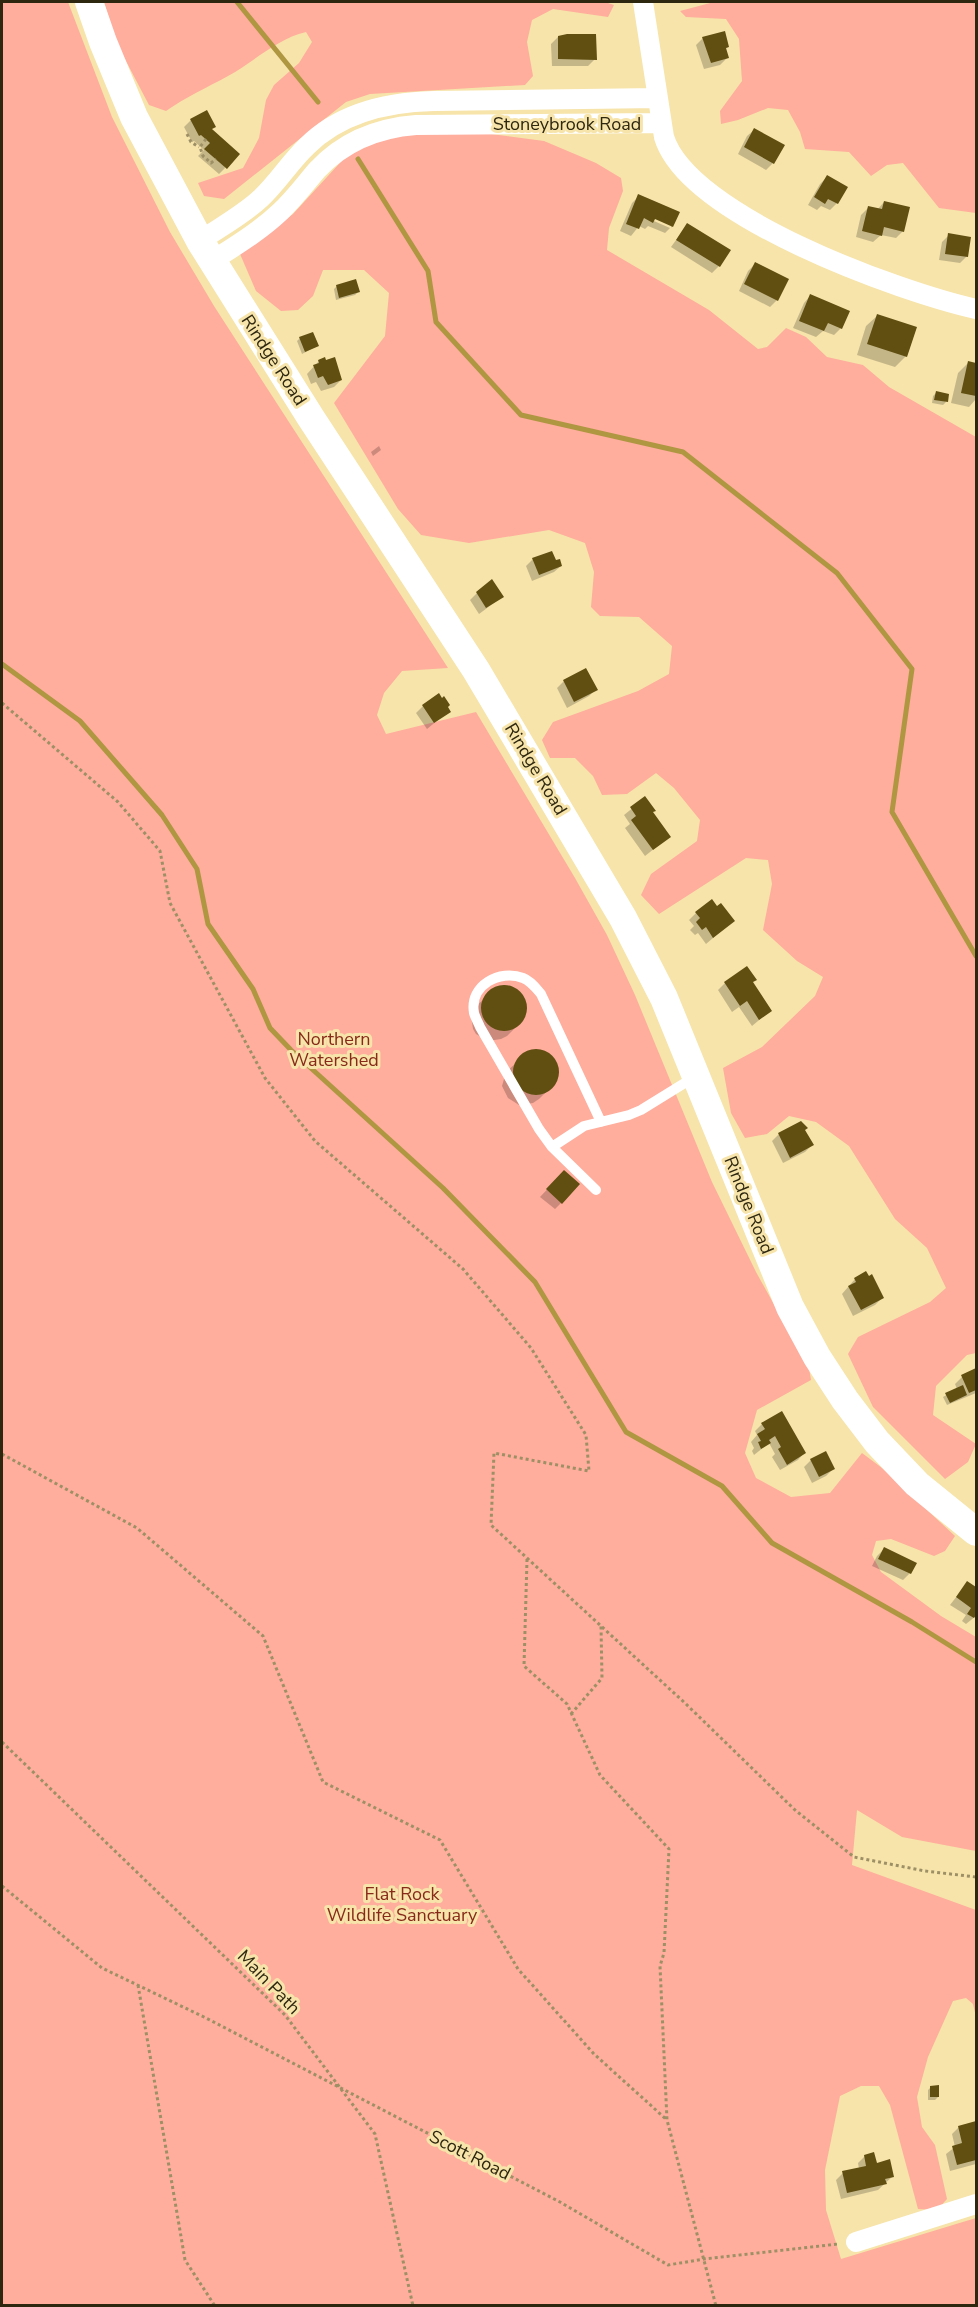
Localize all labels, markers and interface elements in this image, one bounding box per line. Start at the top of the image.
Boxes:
street label: Stoneybrook Road [493,112,641,136]
street label: Rindge Road [236,310,312,410]
street label: Rindge Road [499,718,573,820]
park label: Northern Watershed [289,1027,379,1072]
street label: Rindge Road [718,1152,780,1258]
park label: Flat Rock Wildlife Sanctuary [327,1882,478,1927]
street label: Main Path [232,1945,306,2019]
street label: Scott Road [425,2124,515,2186]

